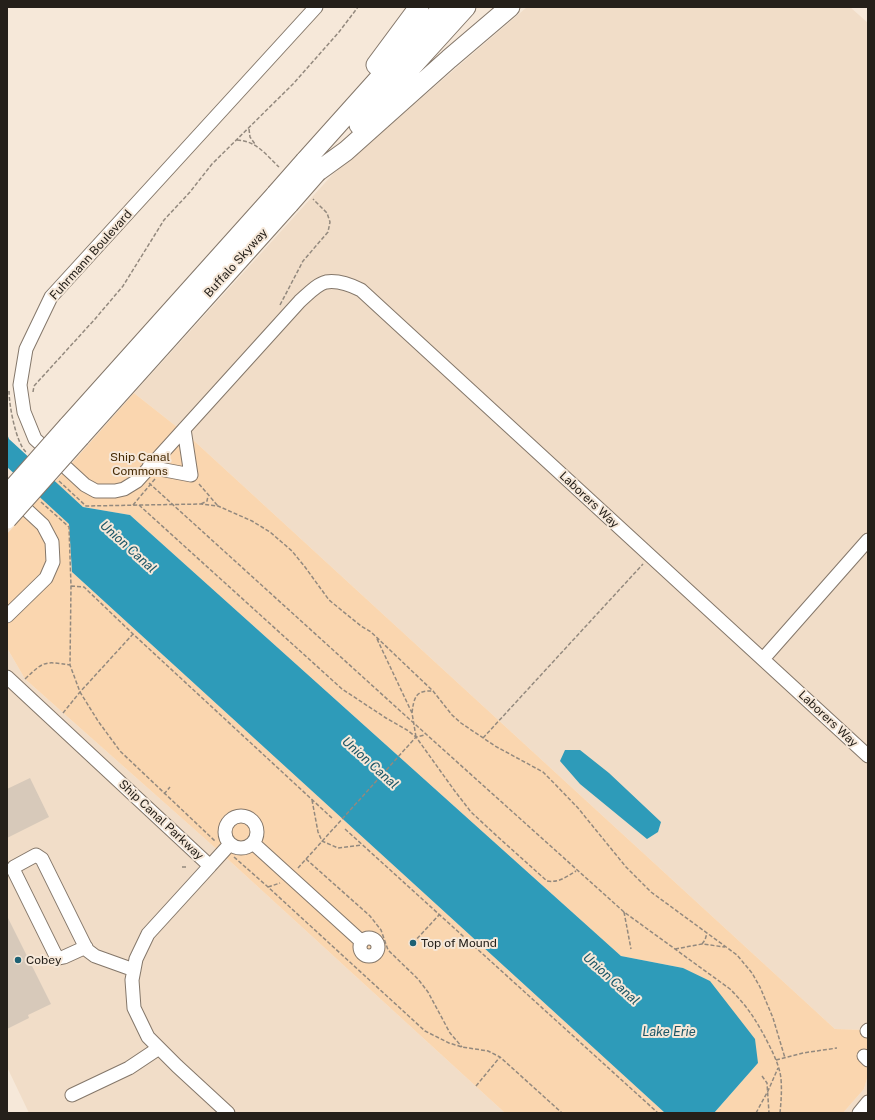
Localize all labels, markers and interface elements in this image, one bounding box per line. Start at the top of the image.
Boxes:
street label: Fuhrmann Boulevard [47,207,135,303]
street label: Buffalo Skyway [201,226,271,300]
park label: Ship Canal Commons [110,450,170,478]
street label: Laborers Way [556,469,622,531]
water label: Union Canal [97,518,159,576]
street label: Laborers Way [795,688,861,750]
water label: Union Canal [339,734,401,792]
street label: Ship Canal Parkway [116,777,206,863]
place label: Top of Mound [421,936,497,950]
marker: Top of Mound [408,938,418,948]
water label: Union Canal [580,950,642,1008]
place label: Cobey [26,953,61,967]
marker: Cobey [13,955,23,965]
water label: Lake Erie [642,1024,696,1040]

